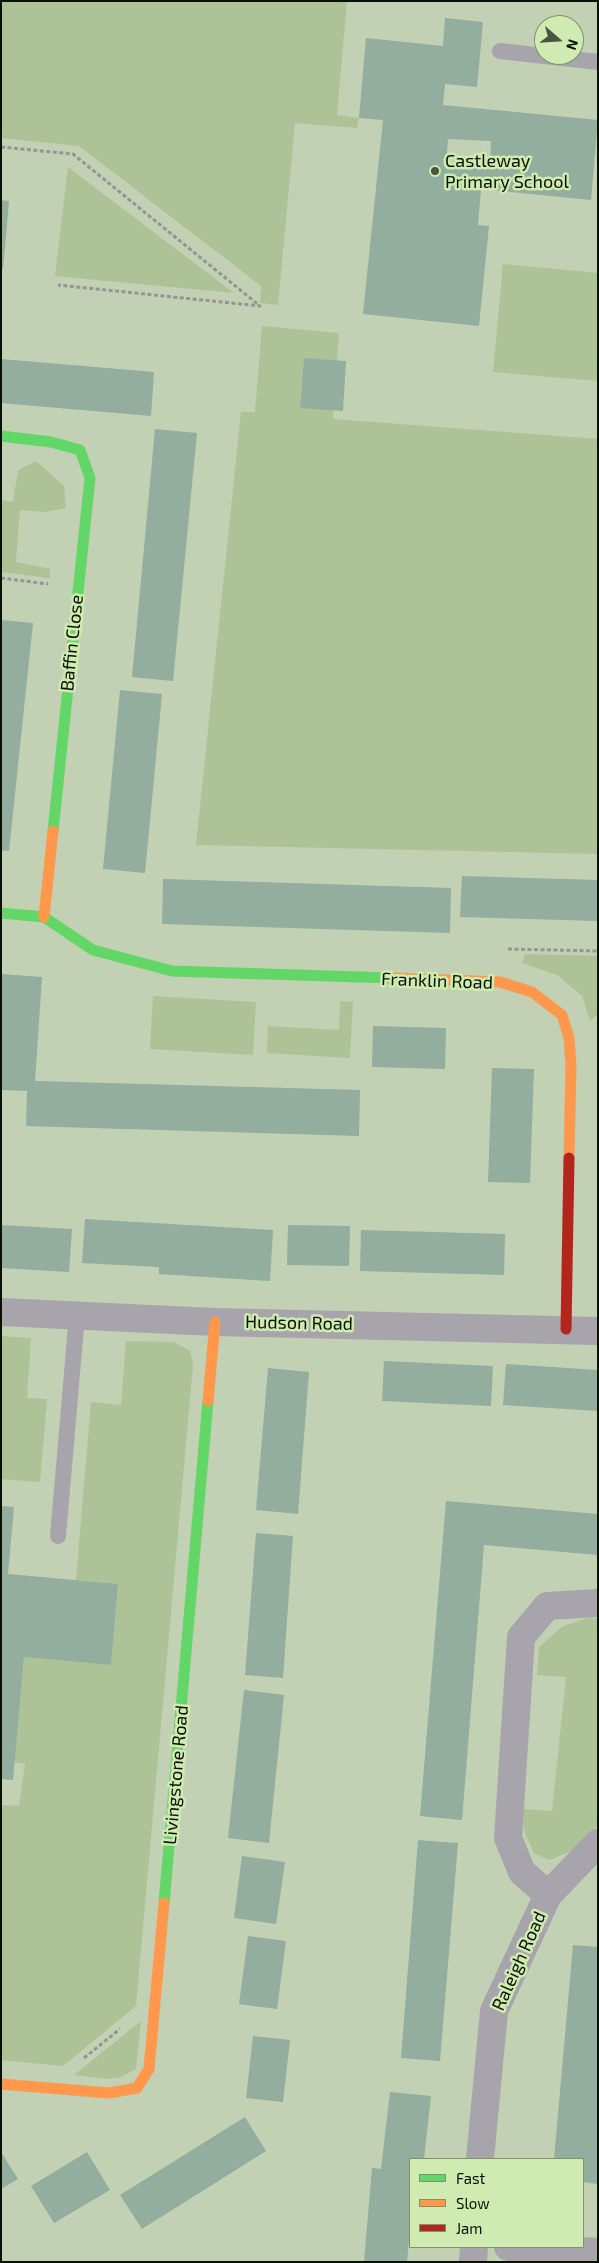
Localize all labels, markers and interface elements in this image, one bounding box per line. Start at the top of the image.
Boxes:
north arrow [534,15,584,65]
text: N [563,37,582,52]
place label: Castleway Primary School [445,150,569,192]
marker: Castleway Primary School [429,165,441,177]
street label: Baffin Close [56,594,88,692]
street label: Franklin Road [381,968,493,994]
street label: Hudson Road [245,1311,353,1335]
street label: Livingstone Road [159,1704,193,1846]
street label: Raleigh Road [487,1908,551,2014]
legend [409,2158,584,2248]
text: Fast [456,2169,485,2187]
text: Slow [456,2194,490,2212]
text: Jam [456,2219,482,2237]

